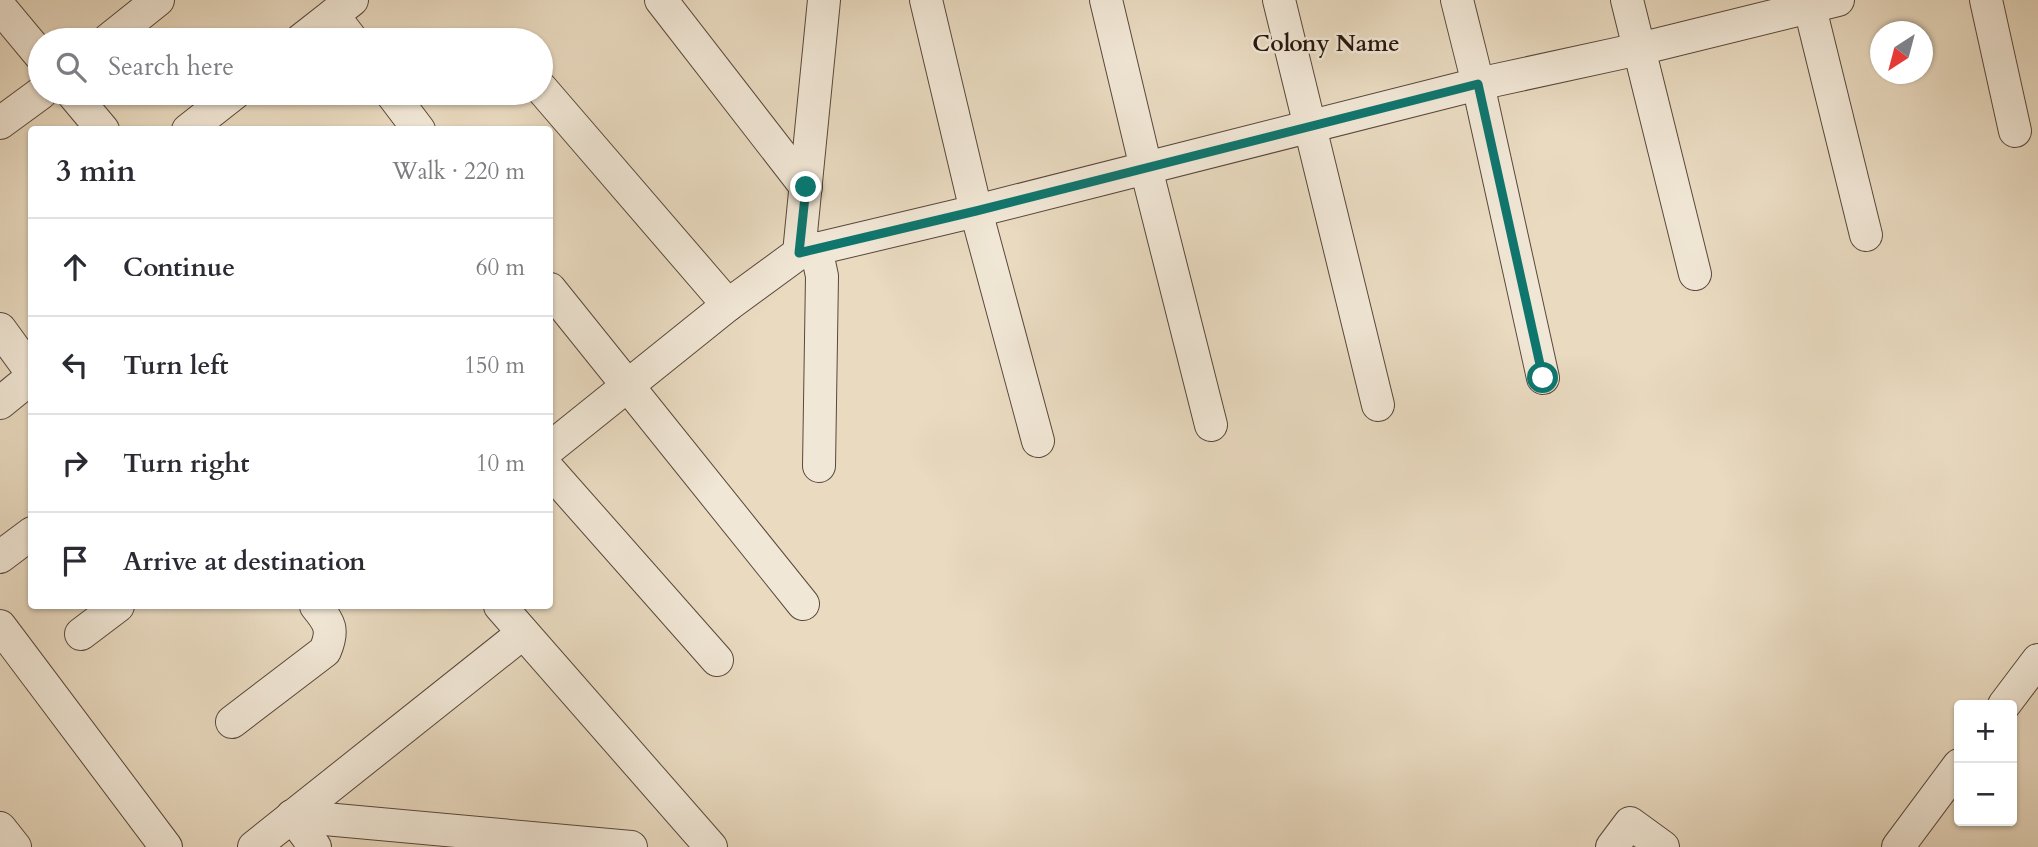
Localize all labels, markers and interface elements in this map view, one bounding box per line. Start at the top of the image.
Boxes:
north arrow [1870,21,1933,84]
search box [28,28,553,105]
district label: Colony Name [1252,28,1400,59]
icon: search [52,48,90,86]
text: Search here [108,49,234,84]
text: 3 min [56,151,136,192]
text: Walk · 220 m [392,156,525,187]
route end [790,171,821,202]
icon: ahead [56,248,94,286]
text: Continue [123,250,235,285]
text: 60 m [476,252,525,283]
icon: left [56,346,94,384]
text: Turn left [123,348,228,383]
text: 150 m [464,350,525,381]
route start [1527,362,1558,393]
icon: right [56,444,94,482]
text: Turn right [123,446,250,481]
text: 10 m [476,448,525,479]
icon: arrive [56,542,94,580]
text: Arrive at destination [123,544,366,579]
map controls [1954,700,2017,826]
button: + [1954,700,2017,763]
button: − [1954,763,2017,826]

